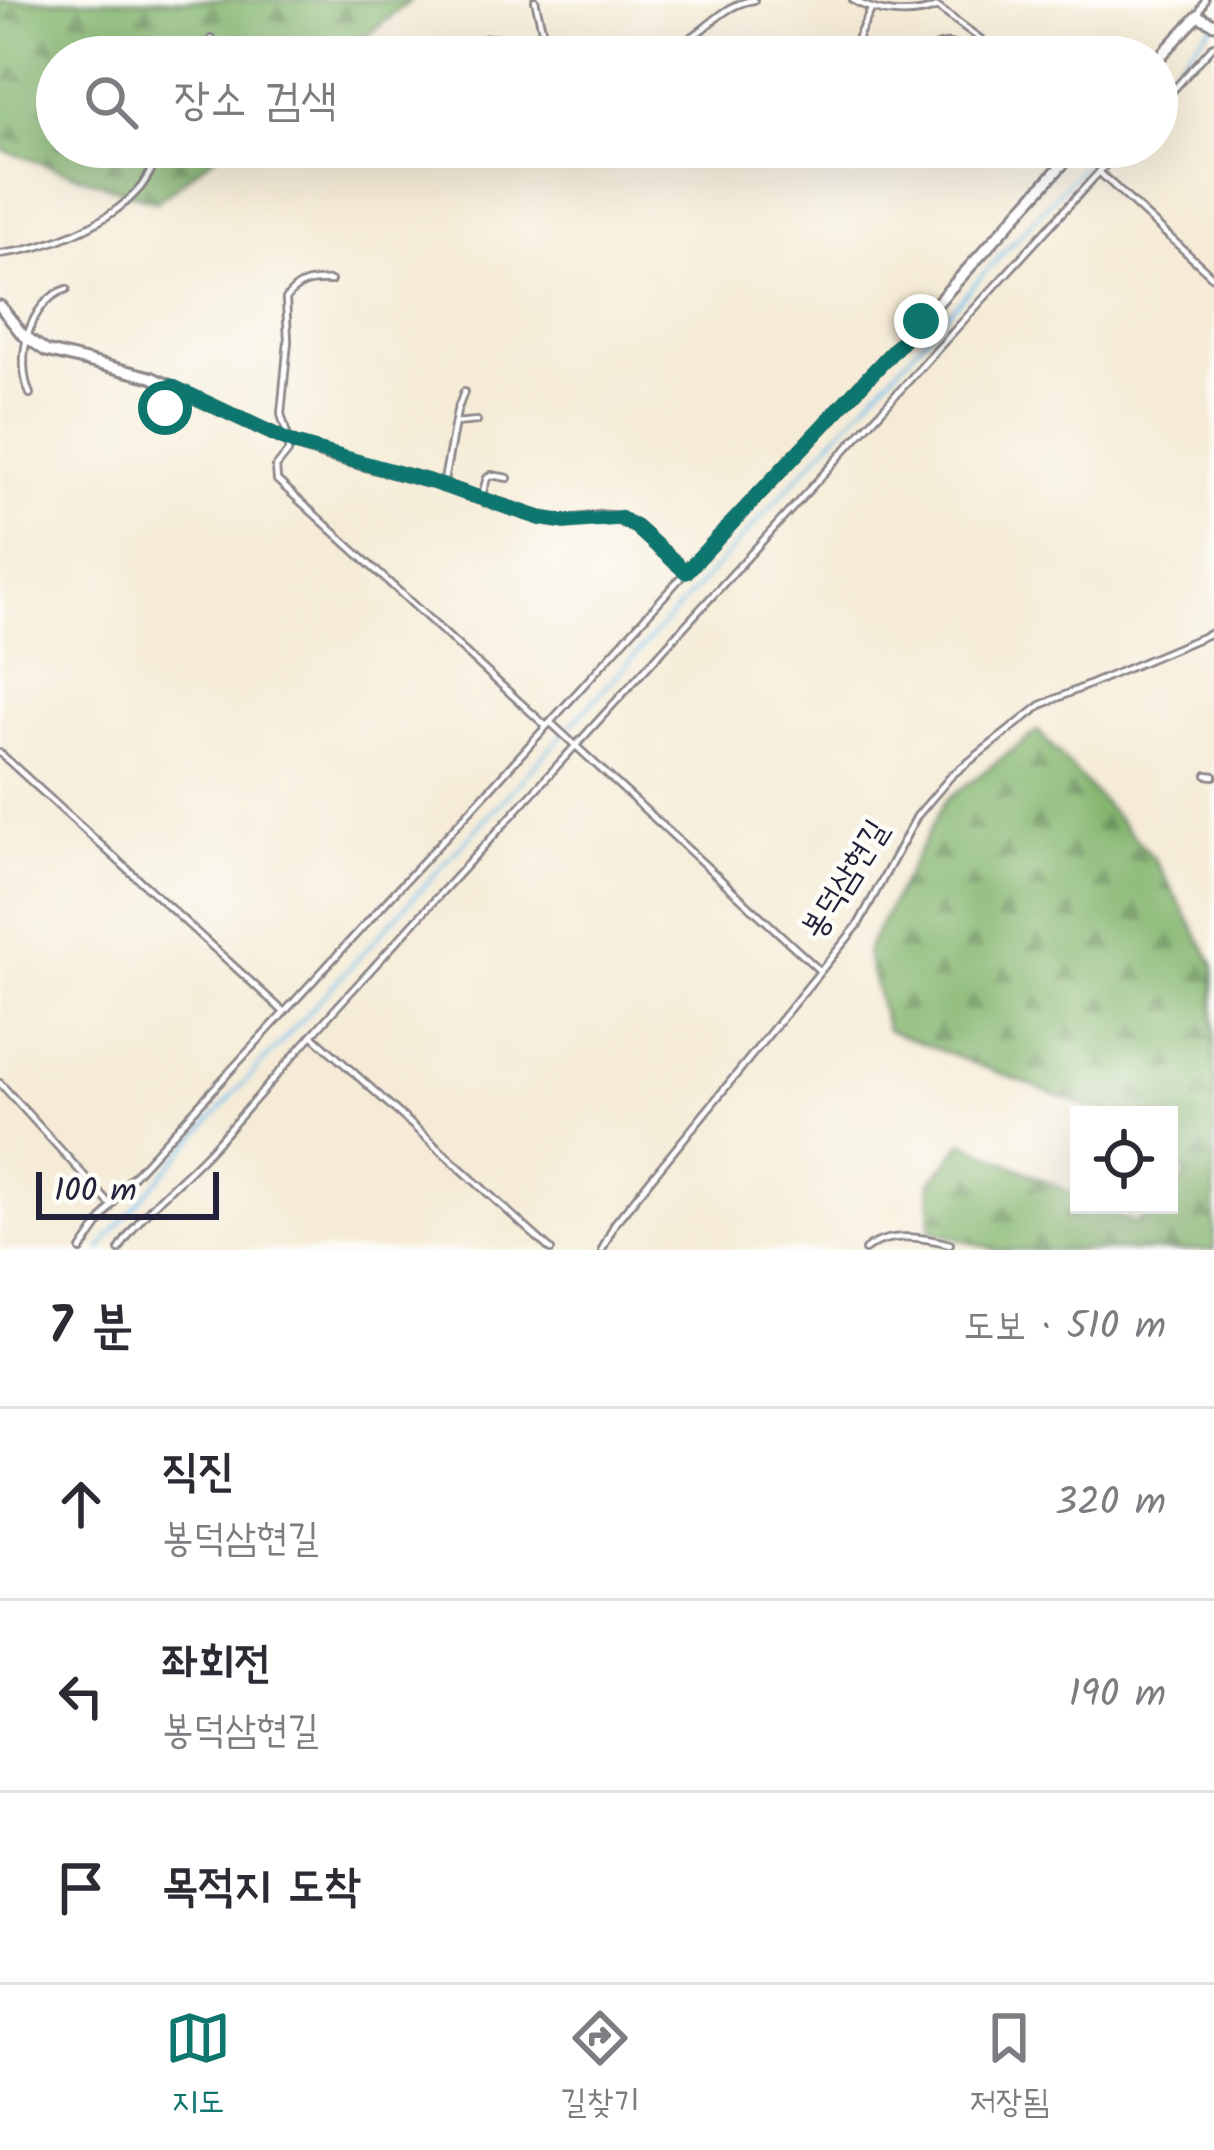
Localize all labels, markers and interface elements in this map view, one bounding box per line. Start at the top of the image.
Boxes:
search box [36,36,1178,168]
text: 장소 검색 [174,66,337,138]
icon: search [78,69,144,135]
route end [894,294,948,348]
route start [138,381,192,435]
street label: 봉덕삼현길 [788,810,904,950]
map controls [1070,1106,1178,1214]
button: locate [1070,1106,1178,1214]
scale bar [36,1166,219,1219]
text: 100 m [54,1166,137,1219]
text: 7 분 [48,1288,133,1369]
text: 도보 · 510 m [963,1297,1166,1359]
text: 직진 [162,1437,234,1509]
icon: ahead [48,1471,114,1537]
text: 320 m [1055,1473,1166,1535]
text: 봉덕삼현길 [162,1509,319,1571]
text: 좌회전 [162,1629,271,1701]
icon: left [48,1663,114,1729]
text: 190 m [1069,1665,1166,1727]
text: 봉덕삼현길 [162,1701,319,1763]
text: 목적지 도착 [162,1852,360,1924]
icon: arrive [48,1855,114,1921]
tab: 지도 [165,2005,231,2130]
tab: 길찾기 [560,2005,640,2130]
tab: 저장됨 [970,2005,1049,2130]

